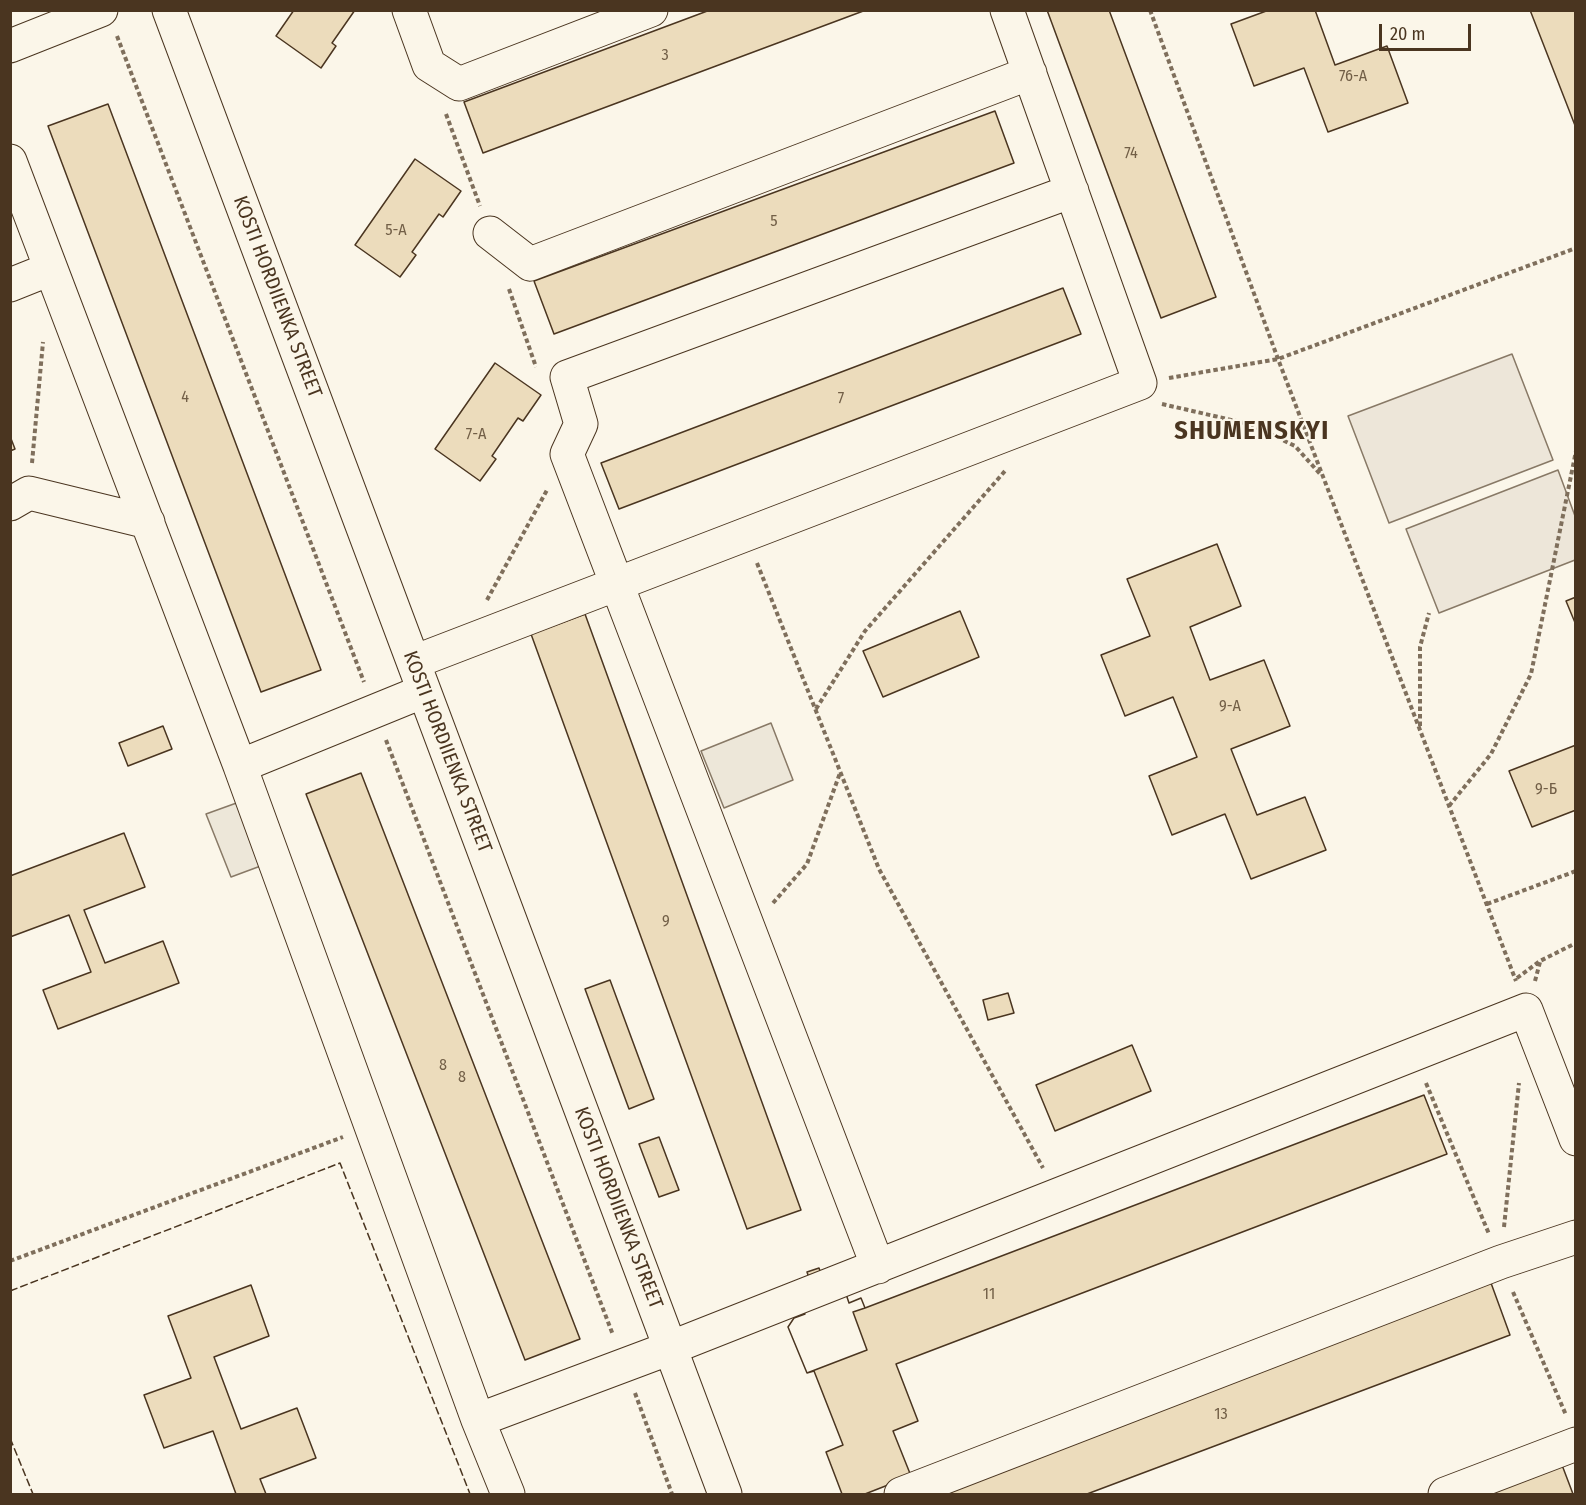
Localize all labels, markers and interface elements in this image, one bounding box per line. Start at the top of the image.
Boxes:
scale bar [1382,12,1474,50]
text: 20 m [1390,23,1425,45]
house number: 3 [661,46,669,66]
house number: 76-А [1339,67,1367,87]
house number: 74 [1124,144,1138,164]
street label: KOSTI HORDIIENKA STREET [227,193,327,401]
house number: 5 [770,212,778,232]
house number: 5-А [385,221,407,241]
house number: 4 [181,388,189,408]
house number: 7 [838,389,844,409]
district label: SHUMENSKYI [1174,416,1330,448]
house number: 7-А [466,425,486,445]
street label: KOSTI HORDIIENKA STREET [397,648,497,856]
house number: 9-А [1219,697,1241,717]
house number: 9-Б [1535,780,1557,800]
house number: 9 [662,912,670,932]
house number: 8 [439,1056,447,1076]
house number: 8 [458,1068,466,1088]
street label: KOSTI HORDIIENKA STREET [568,1104,668,1312]
house number: 11 [983,1285,995,1305]
house number: 13 [1214,1405,1228,1425]

